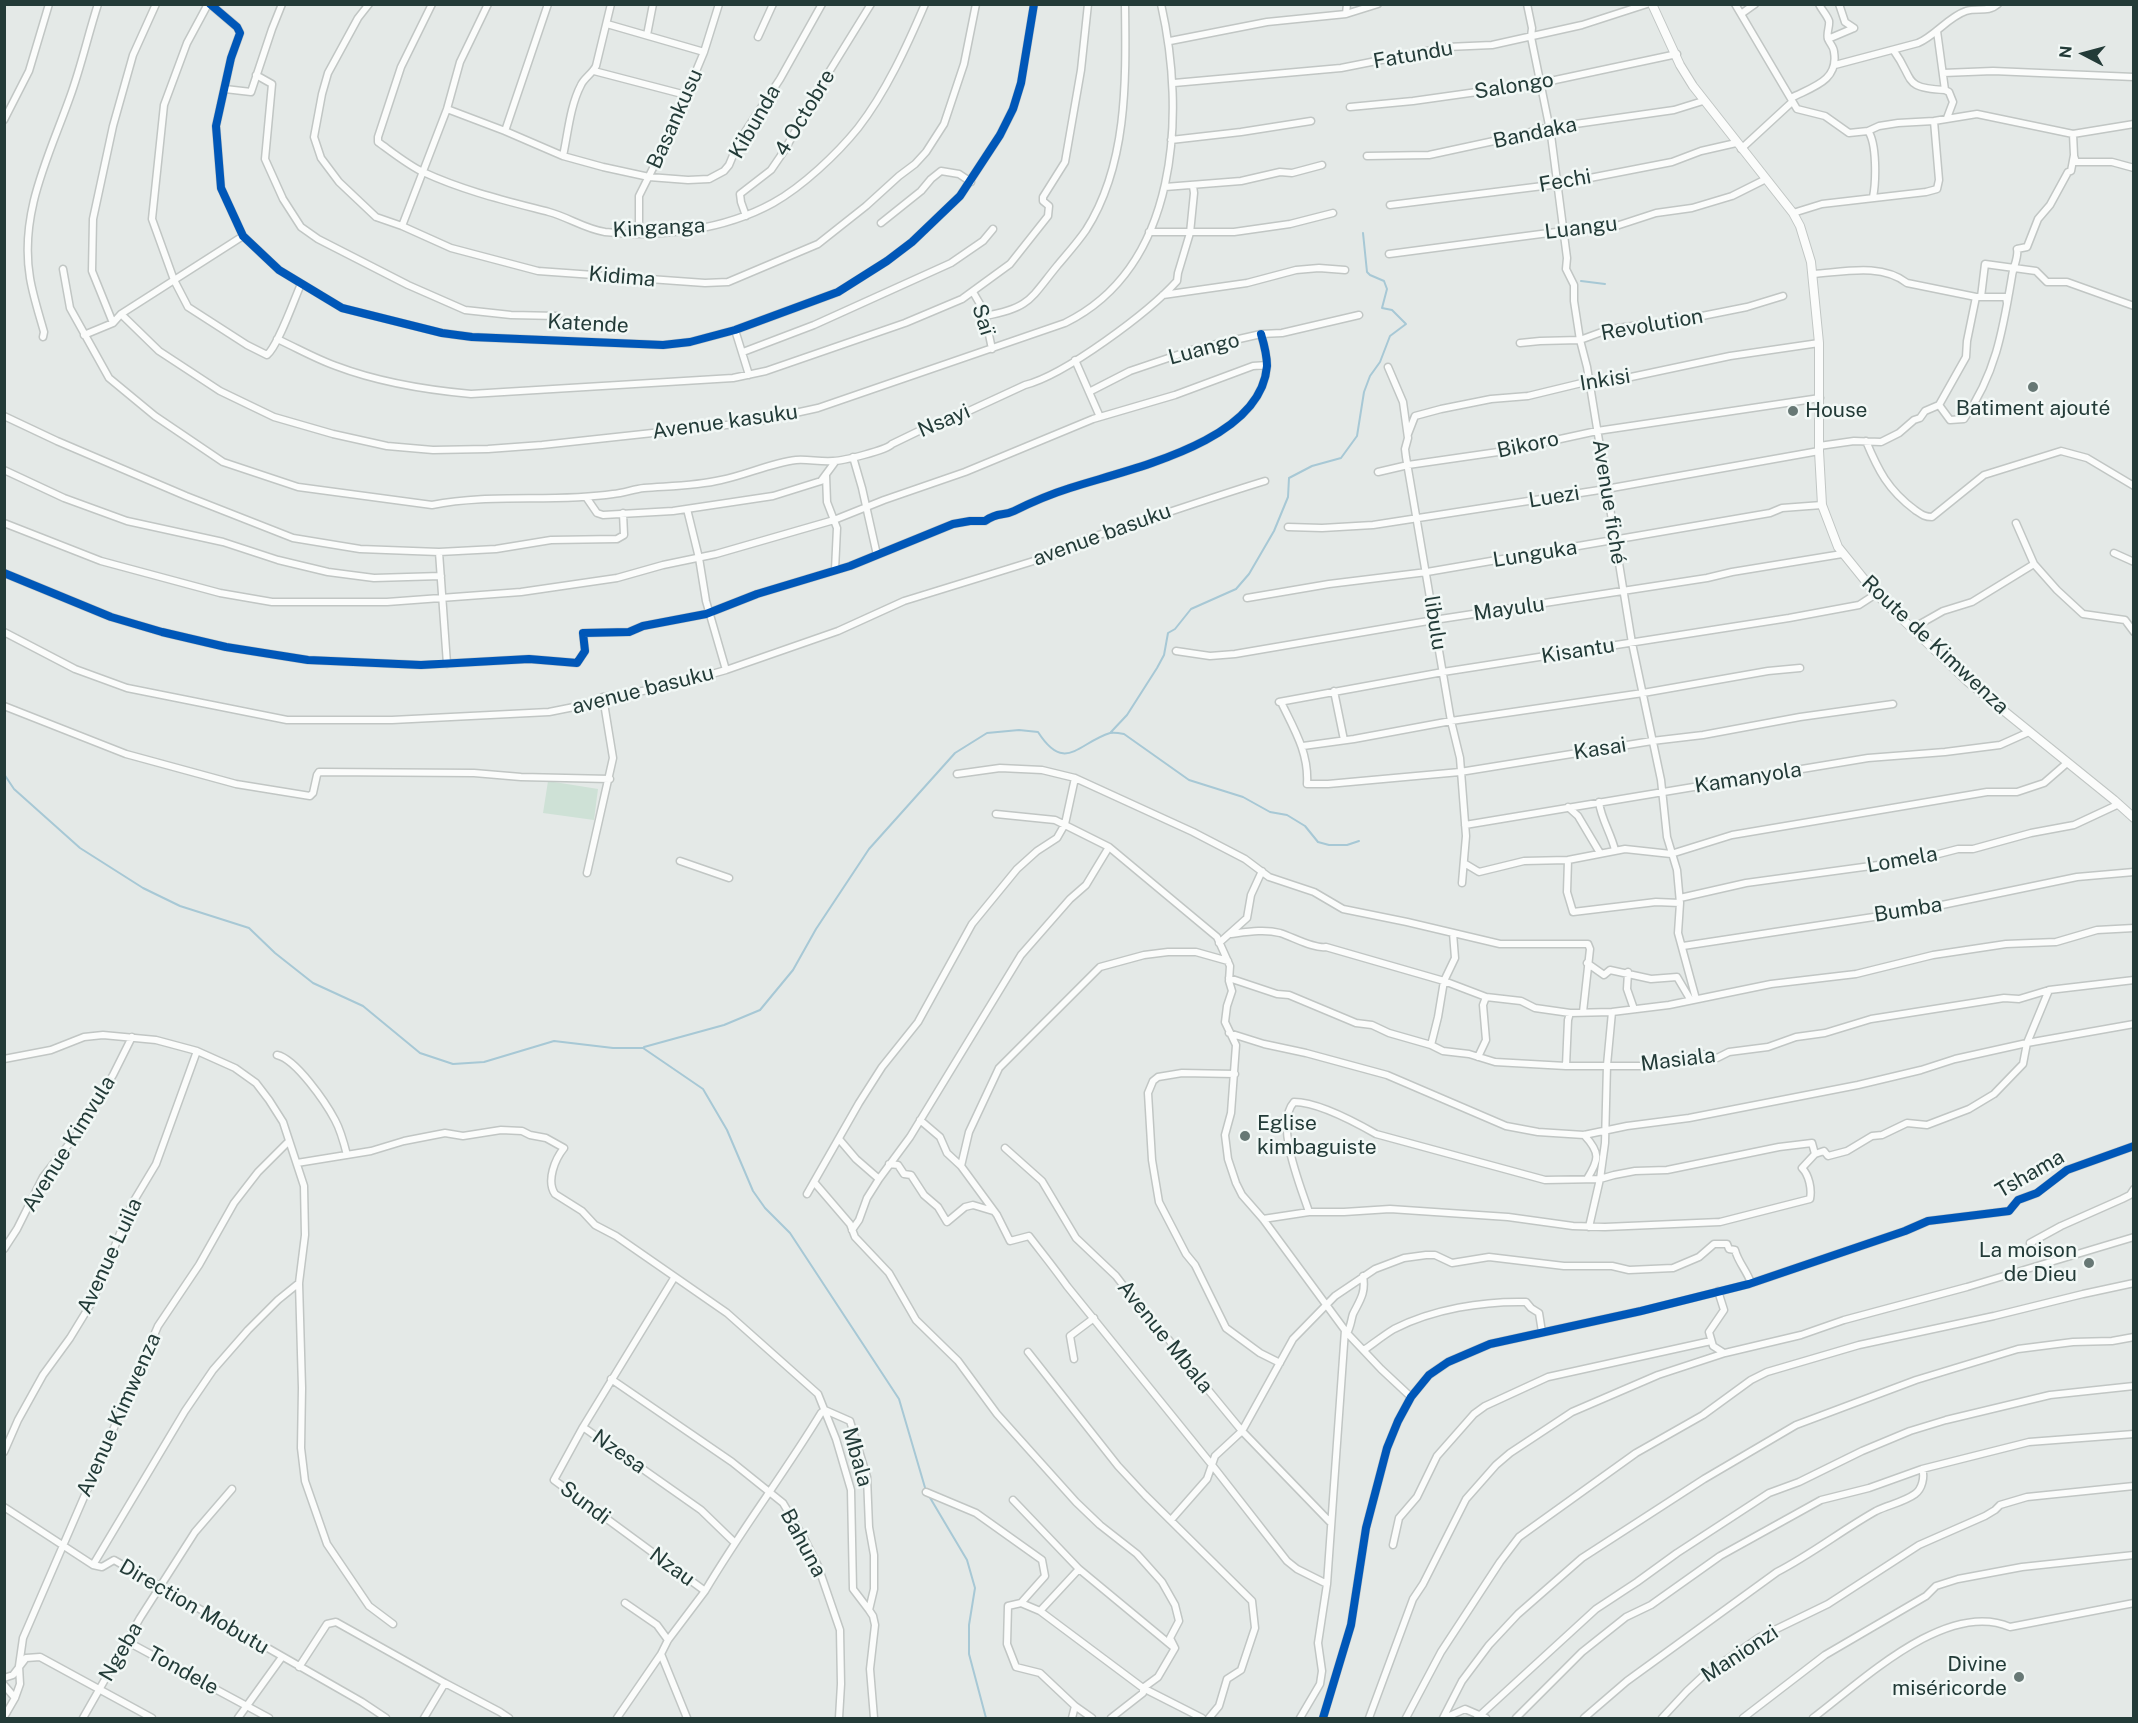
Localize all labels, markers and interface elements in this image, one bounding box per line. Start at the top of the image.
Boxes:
north arrow [2054,24,2114,84]
street label: Fatundu [1371,36,1455,74]
text: N [2055,45,2076,59]
street label: Basankusu [642,65,708,173]
street label: 4 Octobre [769,65,841,161]
street label: Salongo [1473,67,1555,105]
street label: Kibunda [724,81,786,163]
street label: Bandaka [1491,112,1579,154]
street label: Fechi [1537,164,1593,198]
street label: Luangu [1543,211,1619,245]
street label: Kinganga [612,213,706,243]
street label: Kidima [587,262,657,292]
street label: Saï [966,301,1000,339]
street label: Revolution [1599,304,1705,346]
street label: Katende [547,309,629,339]
street label: Luango [1166,327,1242,371]
street label: Inkisi [1578,364,1632,396]
marker: Batiment ajouté [2026,380,2040,394]
place label: Batiment ajouté [1956,396,2110,422]
place label: House [1805,398,1867,424]
street label: Avenue kasuku [650,399,800,445]
street label: Nsayi [914,399,974,443]
marker: House [1786,404,1800,418]
street label: Bikoro [1495,426,1561,464]
street label: Avenue fiché [1587,438,1631,566]
street label: Luezi [1527,481,1581,513]
street label: avenue basuku [1029,498,1175,572]
street label: Lunguka [1491,535,1579,573]
street label: Route de Kimwenza [1856,570,2014,720]
street label: Mayulu [1472,592,1546,626]
street label: libulu [1418,594,1452,652]
street label: Kisantu [1540,633,1616,669]
street label: avenue basuku [569,660,717,720]
street label: Kasai [1572,732,1628,766]
street label: Kamanyola [1693,757,1803,799]
street label: Lomela [1865,841,1939,879]
street label: Bumba [1872,892,1944,928]
street label: Masiala [1639,1043,1717,1077]
street label: Avenue Kimvula [17,1071,121,1217]
place label: Eglise kimbaguiste [1257,1111,1377,1161]
marker: Eglise kimbaguiste [1238,1129,1252,1143]
street label: Tshama [1991,1144,2069,1204]
street label: Avenue Luila [72,1194,148,1318]
place label: La moison de Dieu [1979,1238,2077,1288]
marker: La moison de Dieu [2082,1256,2096,1270]
street label: Avenue Mbala [1112,1276,1218,1398]
street label: Avenue Kimwenza [72,1329,166,1501]
street label: Nzesa [587,1424,651,1480]
street label: Mbala [837,1424,877,1490]
street label: Sundi [555,1476,615,1530]
street label: Bahuna [775,1504,831,1582]
street label: Nzau [644,1542,700,1592]
street label: Direction Mobutu [115,1554,273,1660]
street label: Ngeba [94,1618,148,1686]
street label: Manionzi [1697,1620,1783,1688]
street label: Tondele [143,1641,223,1701]
place label: Divine miséricorde [1892,1652,2007,1702]
marker: Divine miséricorde [2012,1670,2026,1684]

